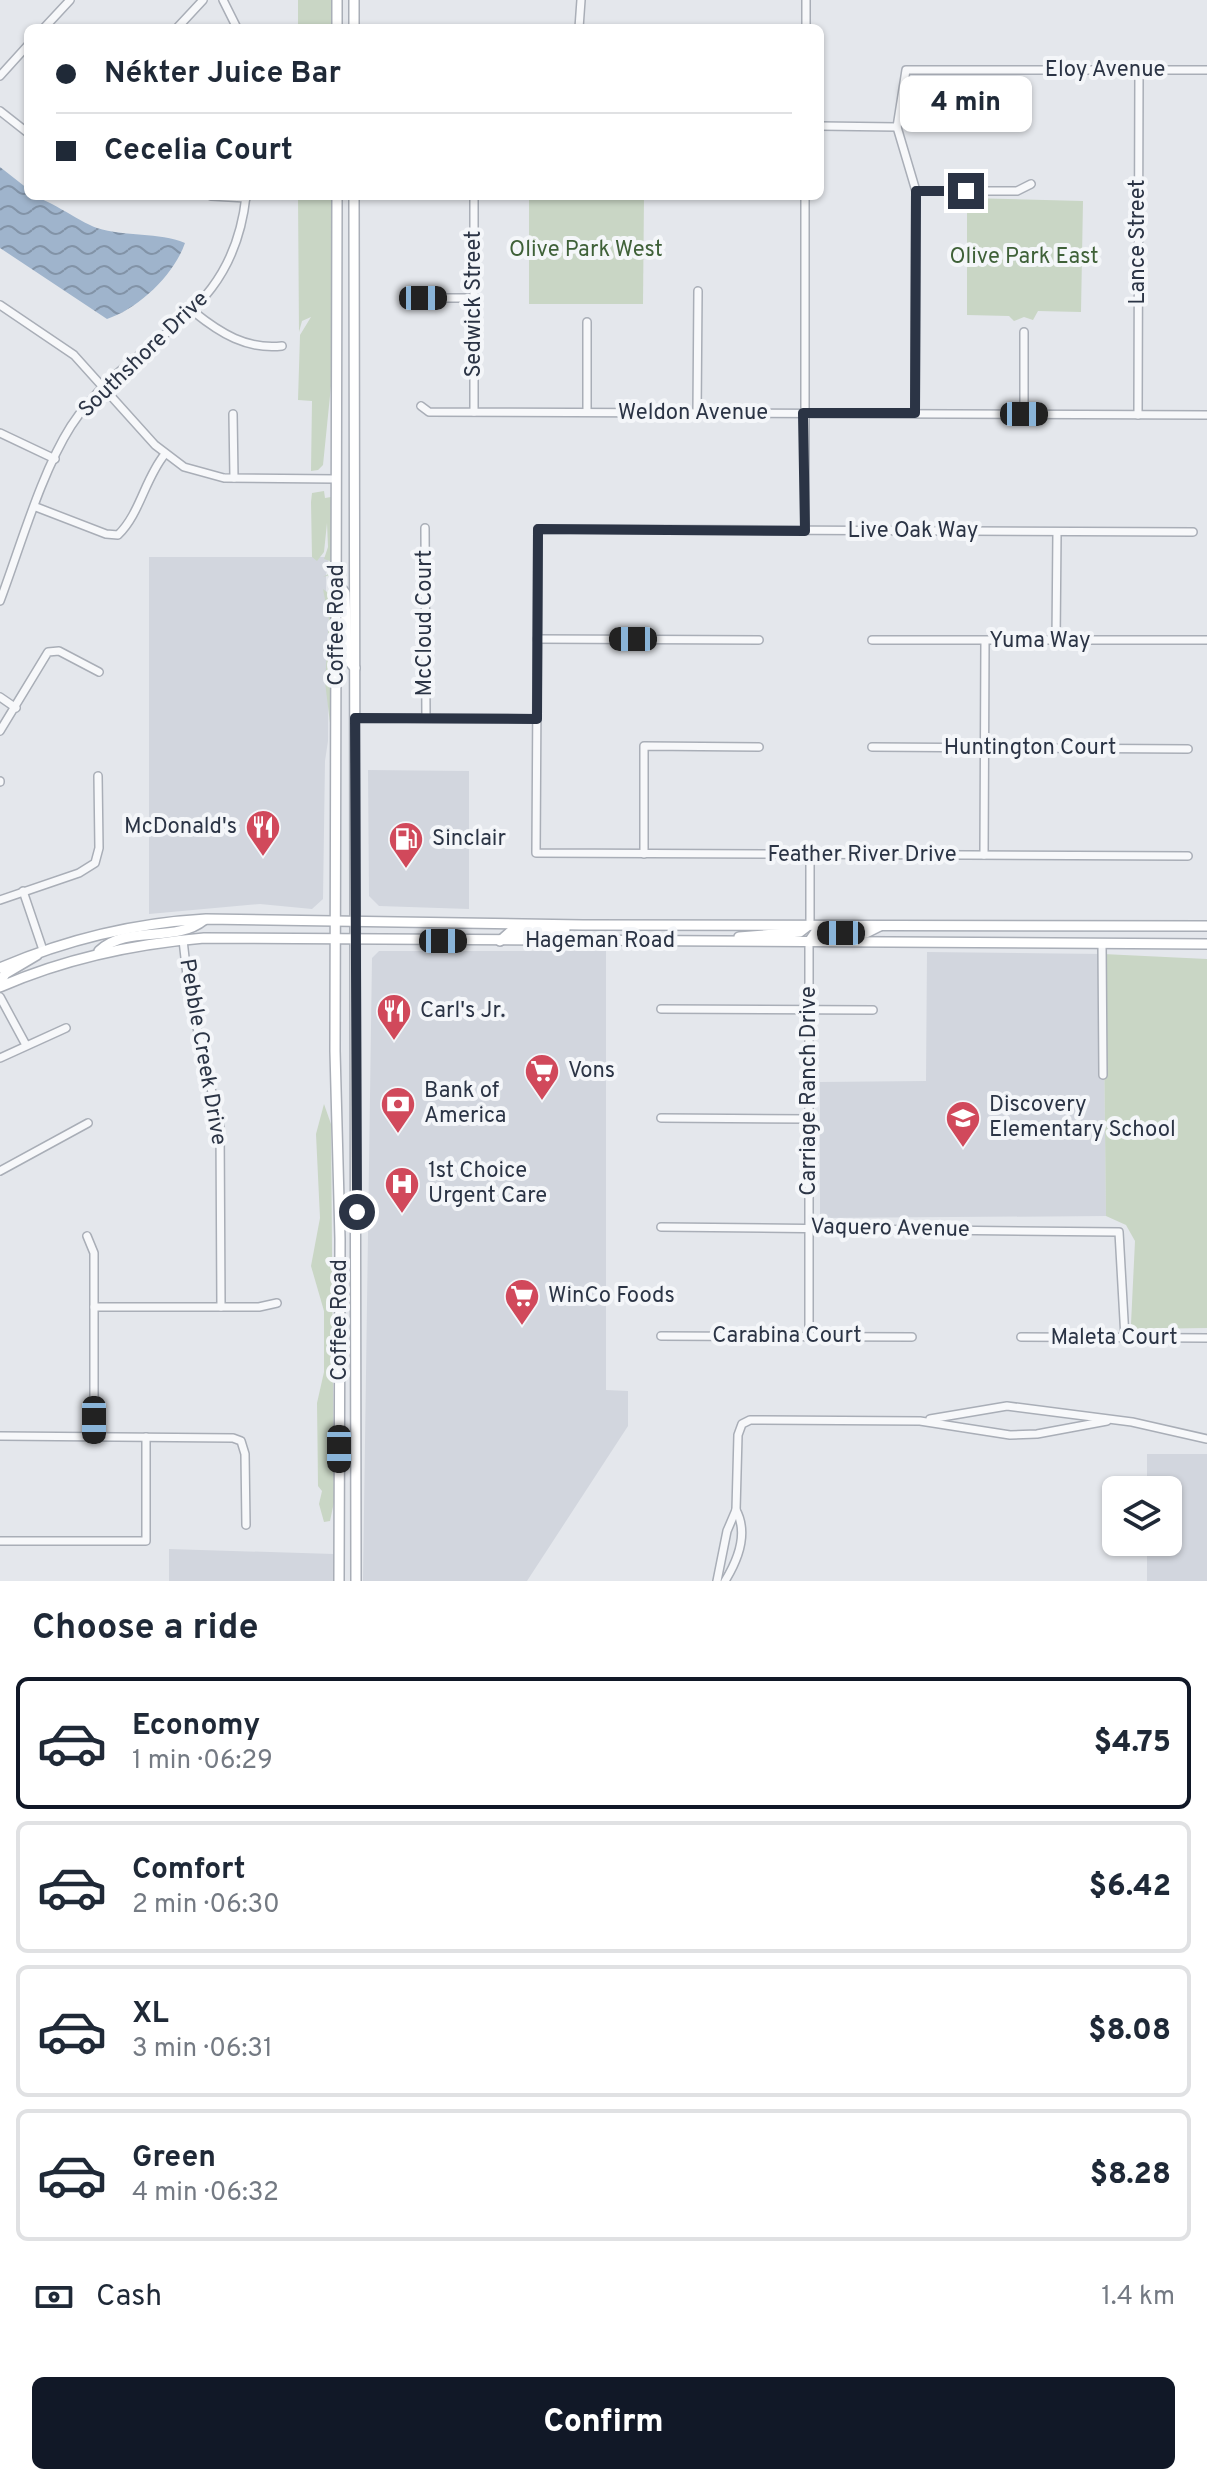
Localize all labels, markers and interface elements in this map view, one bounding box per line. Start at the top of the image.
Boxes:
text: Nékter Juice Bar [104,56,341,93]
street label: Eloy Avenue [1045,57,1165,84]
callout: 4 min [900,75,1032,131]
text: 4 min [931,87,1001,120]
text: Cecelia Court [104,133,293,170]
route end [948,173,984,209]
street label: Lance Street [1125,179,1152,305]
street label: Sedwick Street [461,230,488,378]
park label: Olive Park West [509,237,663,264]
park label: Olive Park East [949,244,1099,271]
street label: Southshore Drive [73,286,215,424]
car [399,286,447,310]
street label: Weldon Avenue [618,400,768,427]
car [1000,402,1048,426]
street label: Live Oak Way [848,518,978,545]
street label: McCloud Court [412,550,439,696]
street label: Coffee Road [324,564,351,686]
car [609,627,657,651]
street label: Yuma Way [989,628,1091,655]
street label: Huntington Court [944,735,1116,762]
restaurant icon: McDonald's [244,808,282,858]
place label: McDonald's [124,814,237,841]
fuel station icon: Sinclair [387,820,425,870]
place label: Sinclair [432,826,506,853]
street label: Feather River Drive [767,842,957,869]
car [817,921,865,945]
street label: Hageman Road [525,928,675,955]
car [419,929,467,953]
street label: Pebble Creek Drive [172,957,232,1147]
street label: Carriage Ranch Drive [796,986,823,1196]
restaurant icon: Carl's Jr. [375,992,413,1042]
place label: Carl's Jr. [420,998,505,1025]
supermarket icon: Vons [523,1052,561,1102]
place label: Vons [568,1058,615,1085]
place label: Bank of America [424,1078,506,1130]
bank icon: Bank of America [379,1085,417,1135]
place label: Discovery Elementary School [989,1092,1176,1144]
school or university icon: Discovery Elementary School [944,1099,982,1149]
place label: 1st Choice Urgent Care [428,1158,547,1210]
hospital icon: 1st Choice Urgent Care [383,1165,421,1215]
route start [339,1194,375,1230]
street label: Vaquero Avenue [810,1214,970,1244]
street label: Coffee Road [327,1259,354,1381]
supermarket icon: WinCo Foods [503,1277,541,1327]
place label: WinCo Foods [548,1283,675,1310]
street label: Carabina Court [712,1323,862,1350]
street label: Maleta Court [1050,1325,1178,1352]
car [82,1396,106,1444]
car [327,1425,351,1473]
map controls [1102,1476,1182,1556]
button: layers [1102,1476,1182,1556]
text: Choose a ride [32,1606,258,1652]
icon: car [36,1707,108,1779]
text: Economy [132,1708,260,1745]
text: $4.75 [1094,1725,1171,1762]
text: 1 min · 06:29 [132,1745,273,1778]
icon: car [36,1851,108,1923]
text: Comfort [132,1852,245,1889]
text: $6.42 [1089,1869,1171,1906]
text: 2 min · 06:30 [132,1889,280,1922]
icon: car [36,1995,108,2067]
text: XL [132,1996,169,2033]
text: $8.08 [1088,2013,1171,2050]
text: 3 min · 06:31 [132,2033,273,2066]
icon: car [36,2139,108,2211]
text: Green [132,2140,216,2177]
text: $8.28 [1090,2157,1171,2194]
text: 4 min · 06:32 [132,2177,279,2210]
icon: cash [32,2275,76,2319]
text: Cash [96,2279,162,2316]
text: 1.4 km [1101,2281,1175,2314]
button: Confirm [32,2377,1175,2469]

